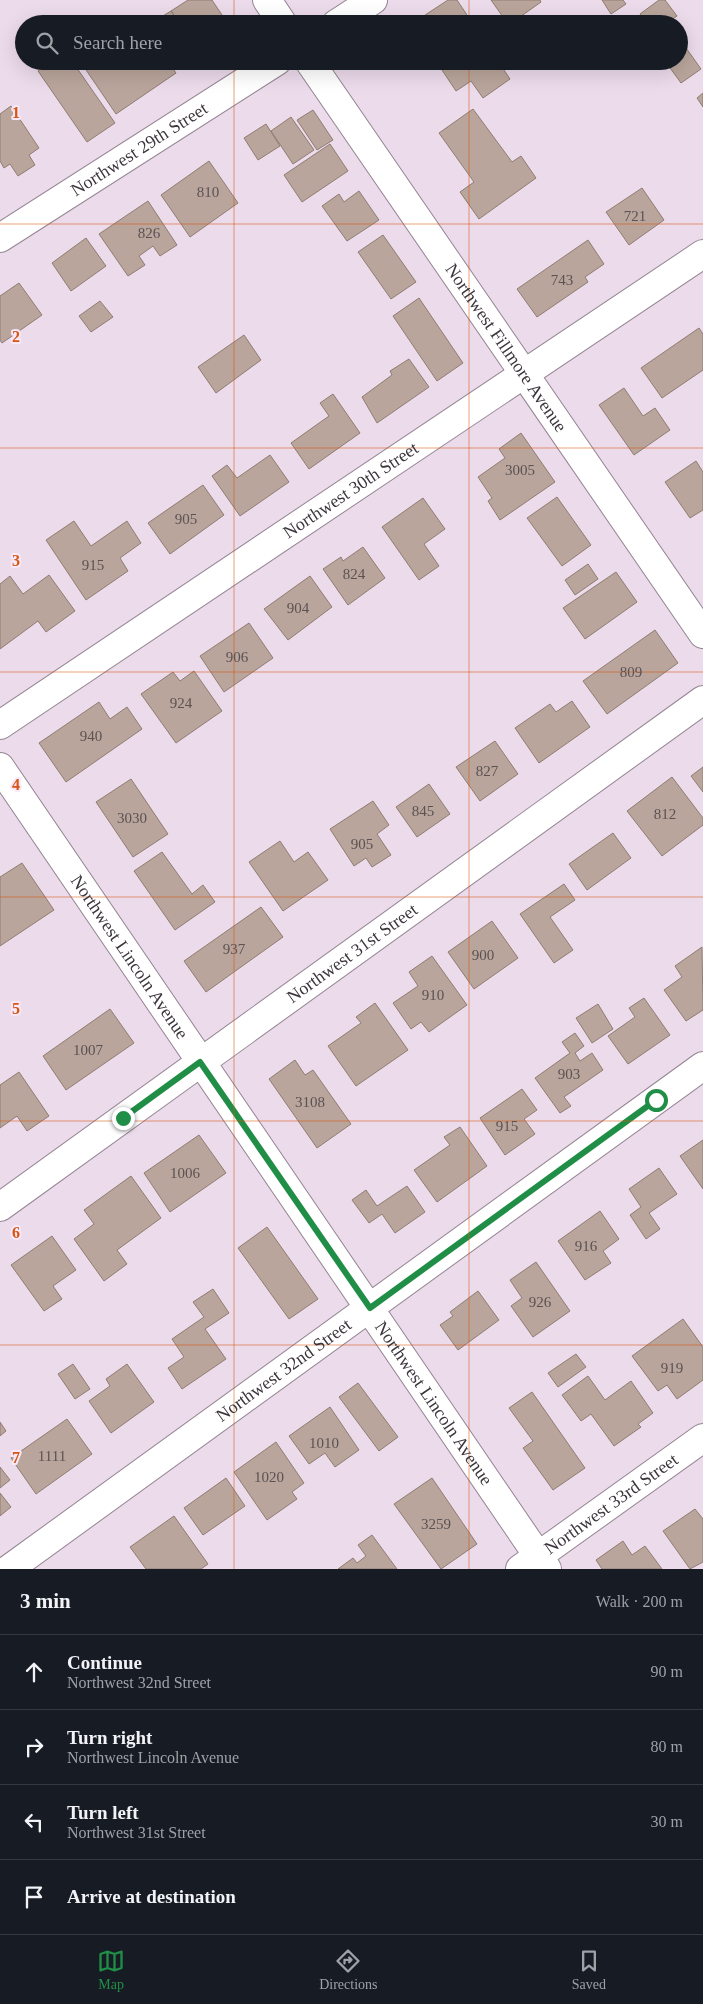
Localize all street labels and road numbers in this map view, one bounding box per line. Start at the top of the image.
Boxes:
street label: Northwest 29th Street [67,98,211,200]
street label: Northwest Fillmore Avenue [441,260,571,436]
street label: Northwest 30th Street [279,438,422,542]
street label: Northwest Lincoln Avenue [67,871,192,1043]
street label: Northwest 31st Street [283,899,421,1007]
street label: Northwest 32nd Street [212,1314,355,1426]
street label: Northwest Lincoln Avenue [371,1317,497,1489]
street label: Northwest 33rd Street [541,1449,682,1558]

